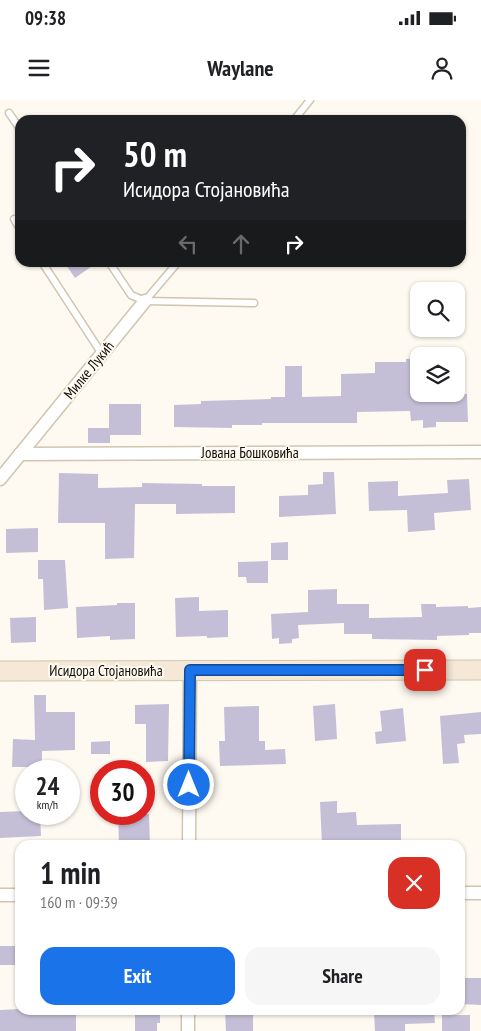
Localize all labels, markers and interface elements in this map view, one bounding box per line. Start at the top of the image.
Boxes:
text: 09:38 [25,6,66,30]
icon: menu [25,54,53,82]
text: Waylane [207,54,274,82]
icon: person [428,54,456,82]
text: 50 m [123,131,187,177]
icon: right [40,135,105,200]
text: Исидора Стојановића [123,175,290,203]
icon: left [174,230,202,258]
icon: ahead [227,230,255,258]
icon: right [280,230,308,258]
map controls [410,282,465,402]
button: search [410,282,465,337]
street label: Милке Лукић [59,337,118,403]
button: layers [410,347,465,402]
street label: Јована Бошковића [200,443,299,462]
pin [404,649,446,691]
icon: arrive [411,656,439,684]
street label: Исидора Стојановића [49,661,163,680]
position arrow [162,758,214,810]
speed limit sign: 30 [90,760,155,825]
text: 24 [36,770,59,802]
text: km/h [37,797,58,812]
text: 1 min [40,853,101,892]
button: close [388,857,440,909]
text: 160 m · 09:39 [40,892,118,912]
button: Exit [40,947,235,1005]
button: Share [245,947,440,1005]

